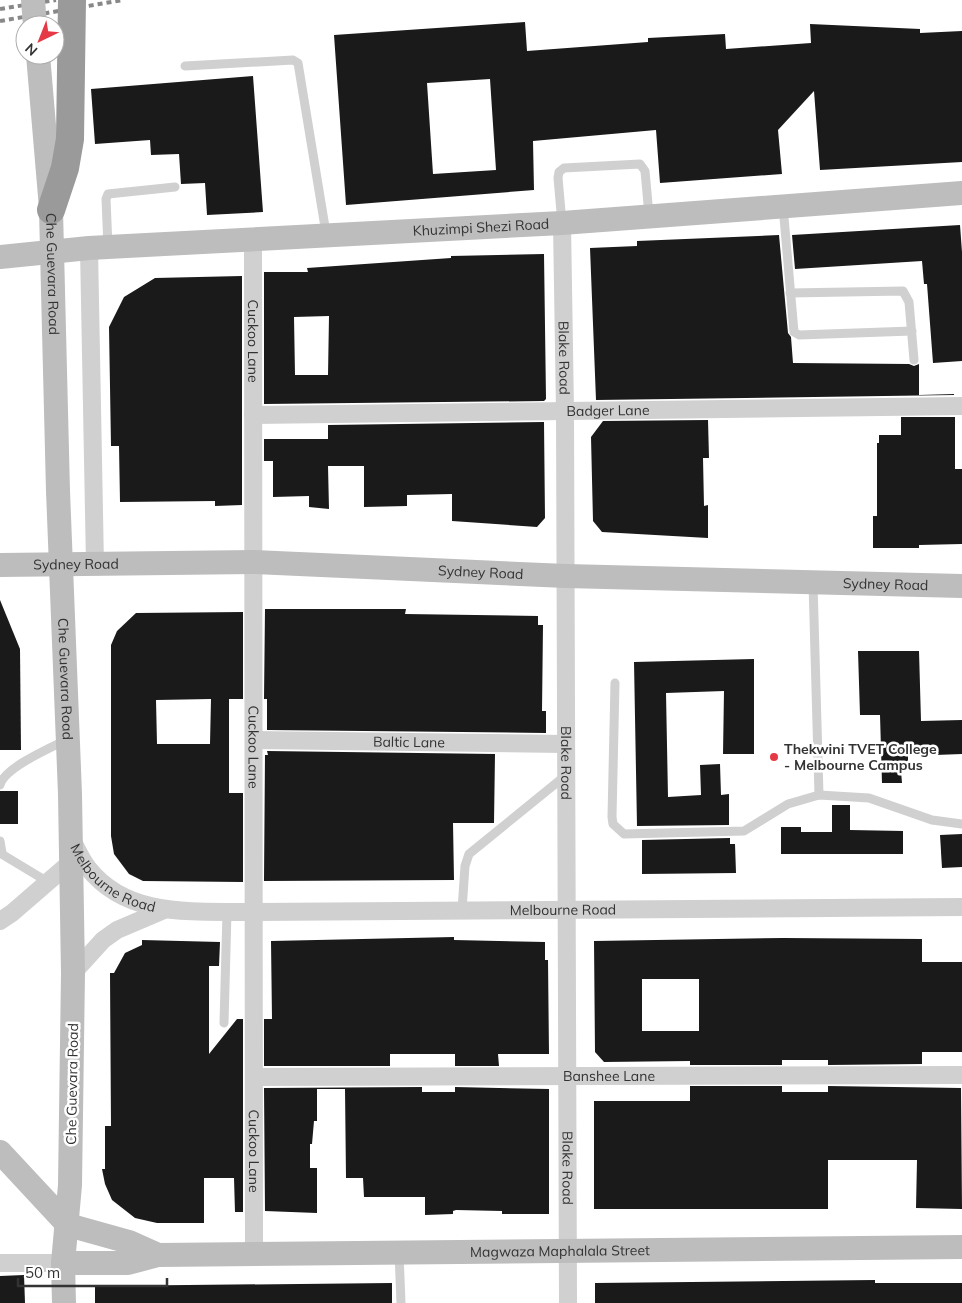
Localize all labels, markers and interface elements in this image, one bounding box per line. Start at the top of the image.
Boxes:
north arrow [15,15,65,65]
text: N [21,39,41,60]
street label: Che Guevara Road [42,213,63,335]
street label: Khuzimpi Shezi Road [412,215,550,240]
street label: Cuckoo Lane [244,299,262,383]
street label: Blake Road [555,321,574,395]
street label: Badger Lane [566,401,650,420]
street label: Sydney Road [33,555,119,574]
street label: Sydney Road [438,561,524,583]
street label: Sydney Road [843,574,929,594]
street label: Che Guevara Road [54,618,77,740]
street label: Cuckoo Lane [244,705,263,789]
street label: Blake Road [557,726,575,800]
street label: Baltic Lane [373,733,445,751]
place label: Thekwini TVET College - Melbourne Campus [784,740,937,774]
marker: Thekwini TVET College - Melbourne Campus [768,751,780,763]
street label: Melbourne Road [67,841,157,916]
street label: Melbourne Road [510,900,616,919]
street label: Che Guevara Road [62,1023,82,1145]
street label: Banshee Lane [563,1067,655,1085]
street label: Cuckoo Lane [245,1109,263,1193]
street label: Blake Road [558,1131,577,1205]
street label: Magwaza Maphalala Street [470,1241,650,1261]
scale bar [18,1256,166,1288]
text: 50 m [25,1263,60,1282]

